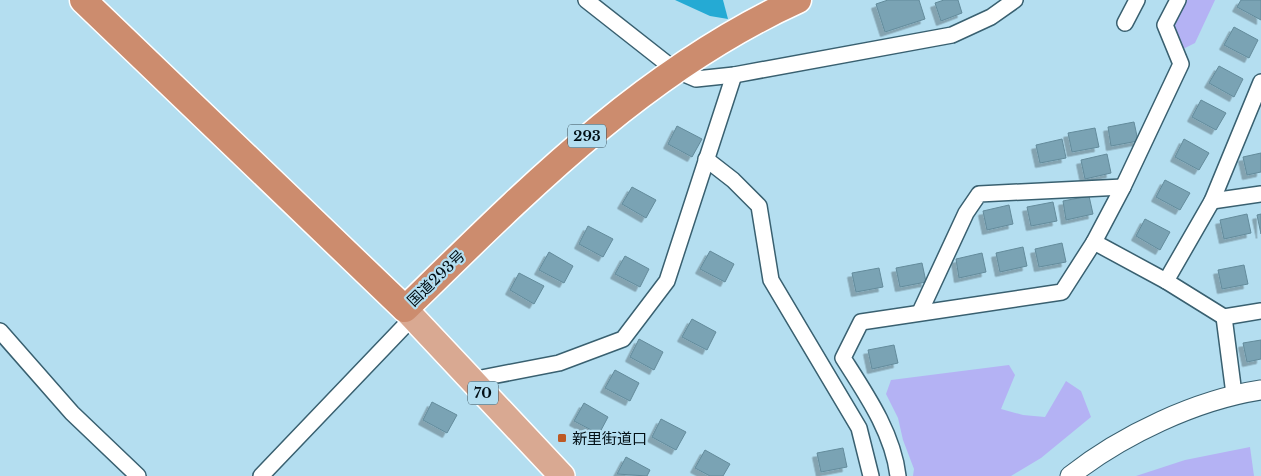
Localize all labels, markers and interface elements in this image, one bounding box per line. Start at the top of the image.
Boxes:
road number: 293 [568,124,606,148]
street label: 国道293号 [403,246,469,310]
road number: 70 [468,382,498,404]
place label: 新里街道口 [572,429,647,448]
marker: 新里街道口 [556,432,568,444]

